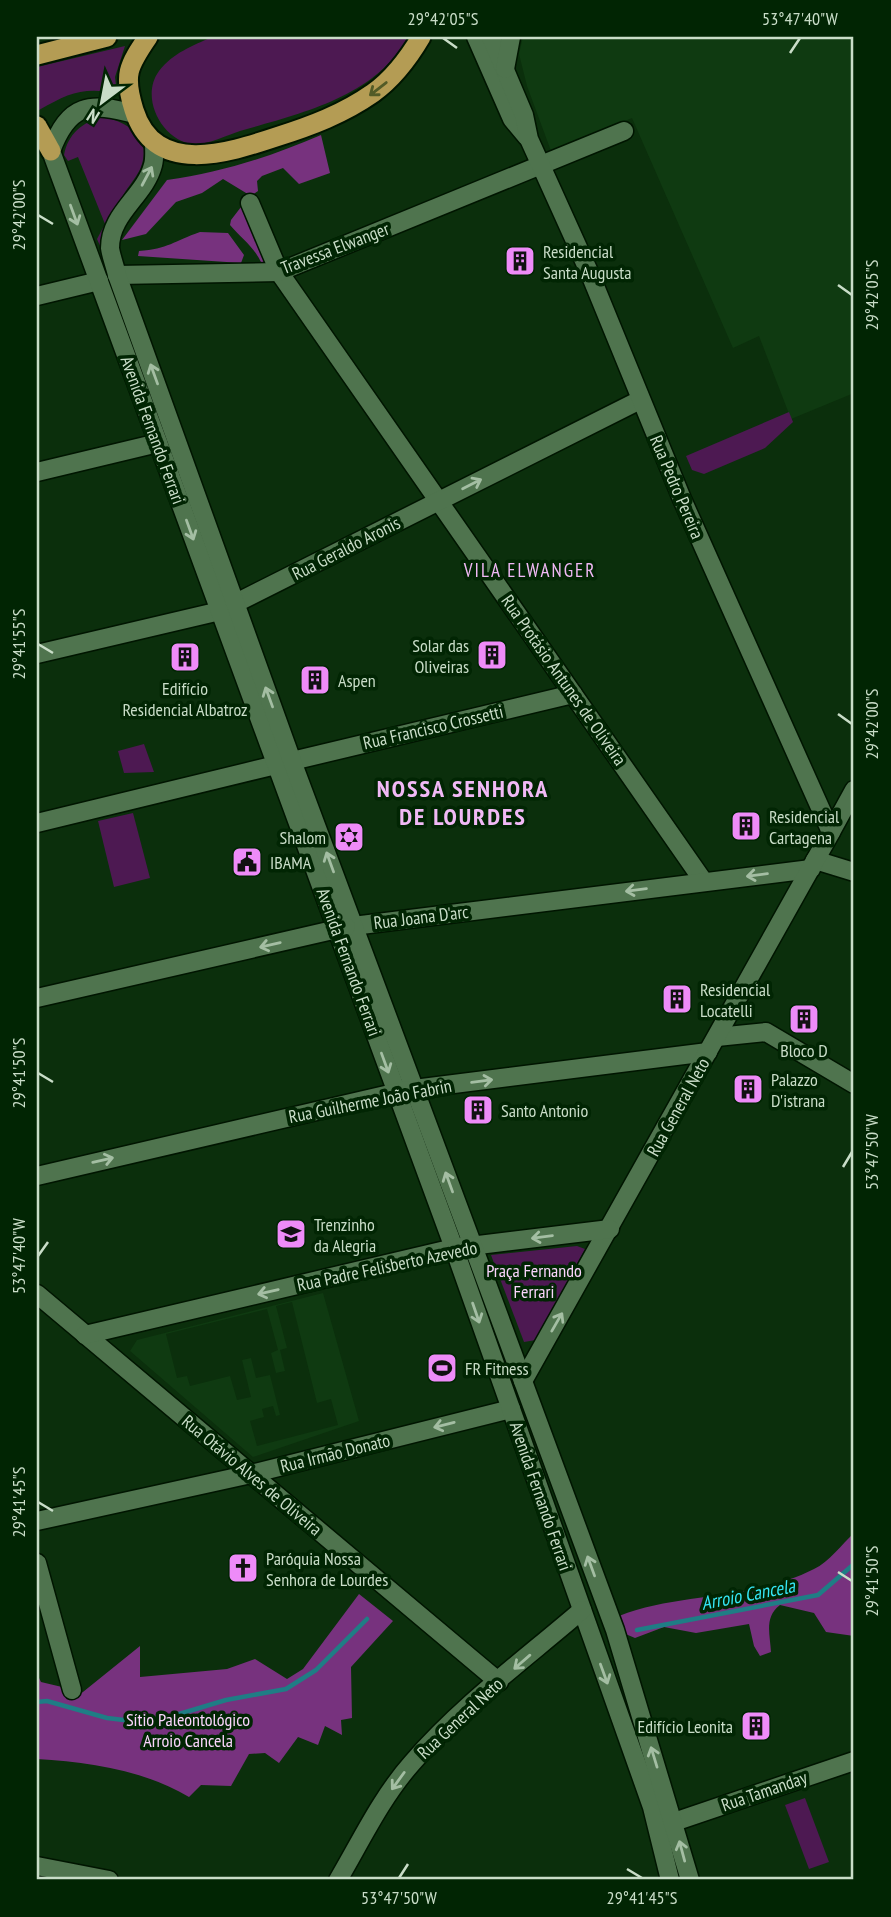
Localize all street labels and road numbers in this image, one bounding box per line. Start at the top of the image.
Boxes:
street label: Travessa Elwanger [278,217,392,279]
street label: Avenida Fernando Ferrari [116,353,190,507]
street label: Rua Pedro Pereira [645,432,709,542]
street label: Rua Geraldo Aronis [288,511,404,585]
street label: Rua Protásio Antunes de Oliveira [496,590,632,770]
street label: Rua Francisco Crossetti [361,700,505,754]
street label: Avenida Fernando Ferrari [312,885,386,1039]
street label: Rua Joana D'arc [372,900,470,934]
street label: Rua General Neto [642,1054,715,1160]
street label: Rua Guilherme João Fabrin [287,1074,453,1128]
street label: Rua Padre Felisberto Azevedo [295,1236,479,1296]
street label: Rua Otávio Alves de Oliveira [177,1410,327,1540]
street label: Avenida Fernando Ferrari [505,1419,577,1573]
street label: Rua Irmão Donato [278,1428,392,1478]
street label: Rua General Neto [412,1672,508,1764]
street label: Rua Tamanday [718,1766,810,1816]

